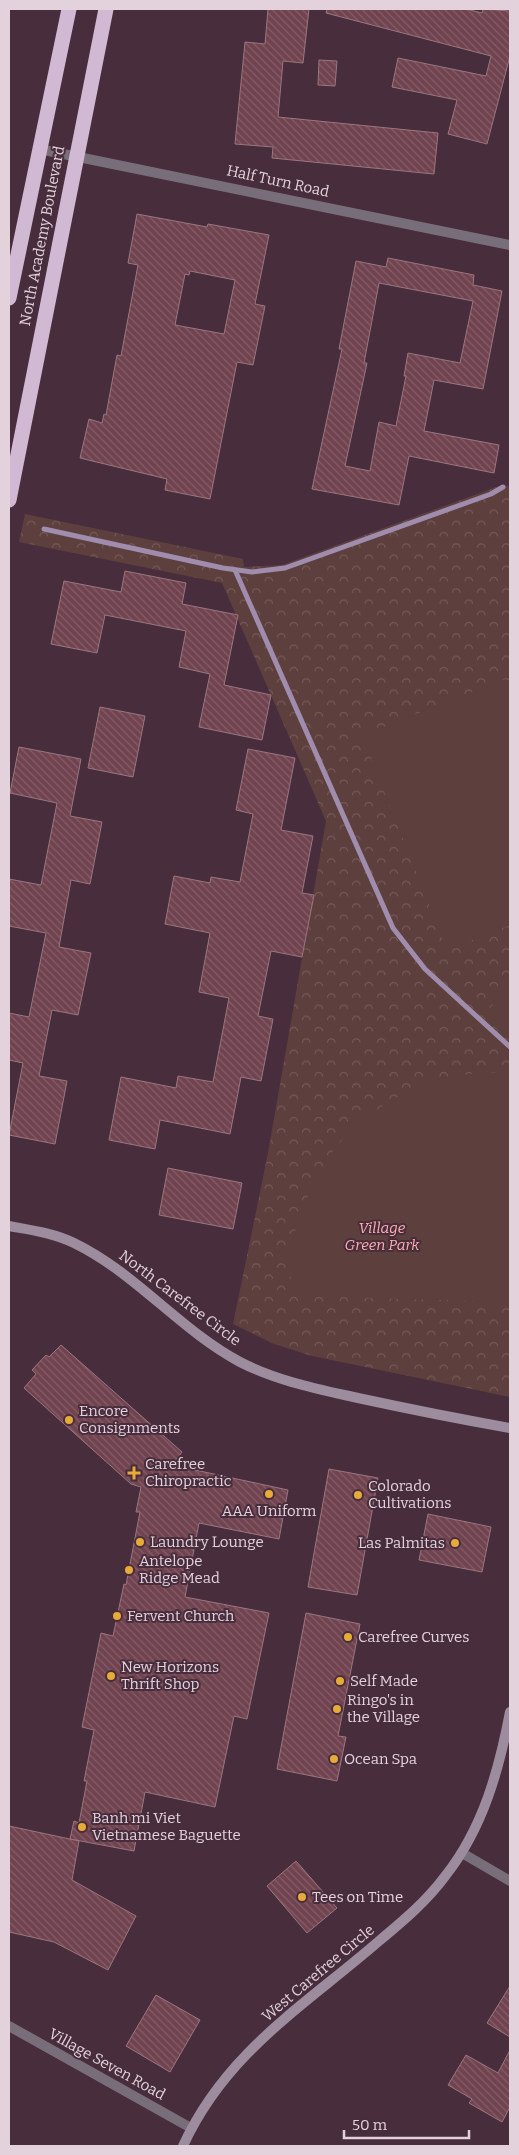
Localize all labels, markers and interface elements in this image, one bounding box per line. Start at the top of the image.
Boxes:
street label: North Academy Boulevard [16,144,68,328]
street label: Half Turn Road [225,161,331,201]
park label: Village Green Park [345,1219,420,1254]
street label: North Carefree Circle [116,1246,244,1350]
place label: Encore Consignments [79,1402,180,1437]
marker: Encore Consignments [63,1414,75,1426]
place label: Carefree Chiropractic [145,1455,232,1490]
marker: Carefree Chiropractic [127,1466,141,1480]
place label: Colorado Cultivations [368,1477,452,1512]
marker: AAA Uniform [263,1488,275,1500]
marker: Colorado Cultivations [352,1489,364,1501]
place label: AAA Uniform [222,1502,317,1520]
place label: Laundry Lounge [150,1533,264,1551]
place label: Las Palmitas [358,1534,445,1552]
marker: Laundry Lounge [134,1536,146,1548]
marker: Las Palmitas [449,1537,461,1549]
place label: Antelope Ridge Mead [139,1552,220,1587]
marker: Antelope Ridge Mead [123,1564,135,1576]
place label: Fervent Church [127,1607,235,1625]
marker: Fervent Church [111,1610,123,1622]
place label: Carefree Curves [358,1628,469,1646]
marker: Carefree Curves [342,1631,354,1643]
place label: New Horizons Thrift Shop [121,1658,219,1693]
marker: New Horizons Thrift Shop [105,1670,117,1682]
place label: Self Made [350,1672,418,1690]
marker: Self Made [334,1675,346,1687]
place label: Ringo's in the Village [347,1691,420,1726]
marker: Ringo's in the Village [331,1703,343,1715]
place label: Ocean Spa [344,1750,417,1768]
marker: Ocean Spa [328,1753,340,1765]
place label: Banh mi Viet Vietnamese Baguette [92,1809,241,1844]
marker: Banh mi Viet Vietnamese Baguette [76,1821,88,1833]
place label: Tees on Time [312,1888,403,1906]
marker: Tees on Time [296,1891,308,1903]
street label: West Carefree Circle [258,1921,378,2025]
street label: Village Seven Road [46,2024,169,2104]
scale bar [344,2108,469,2140]
text: 50 m [352,2116,388,2134]

